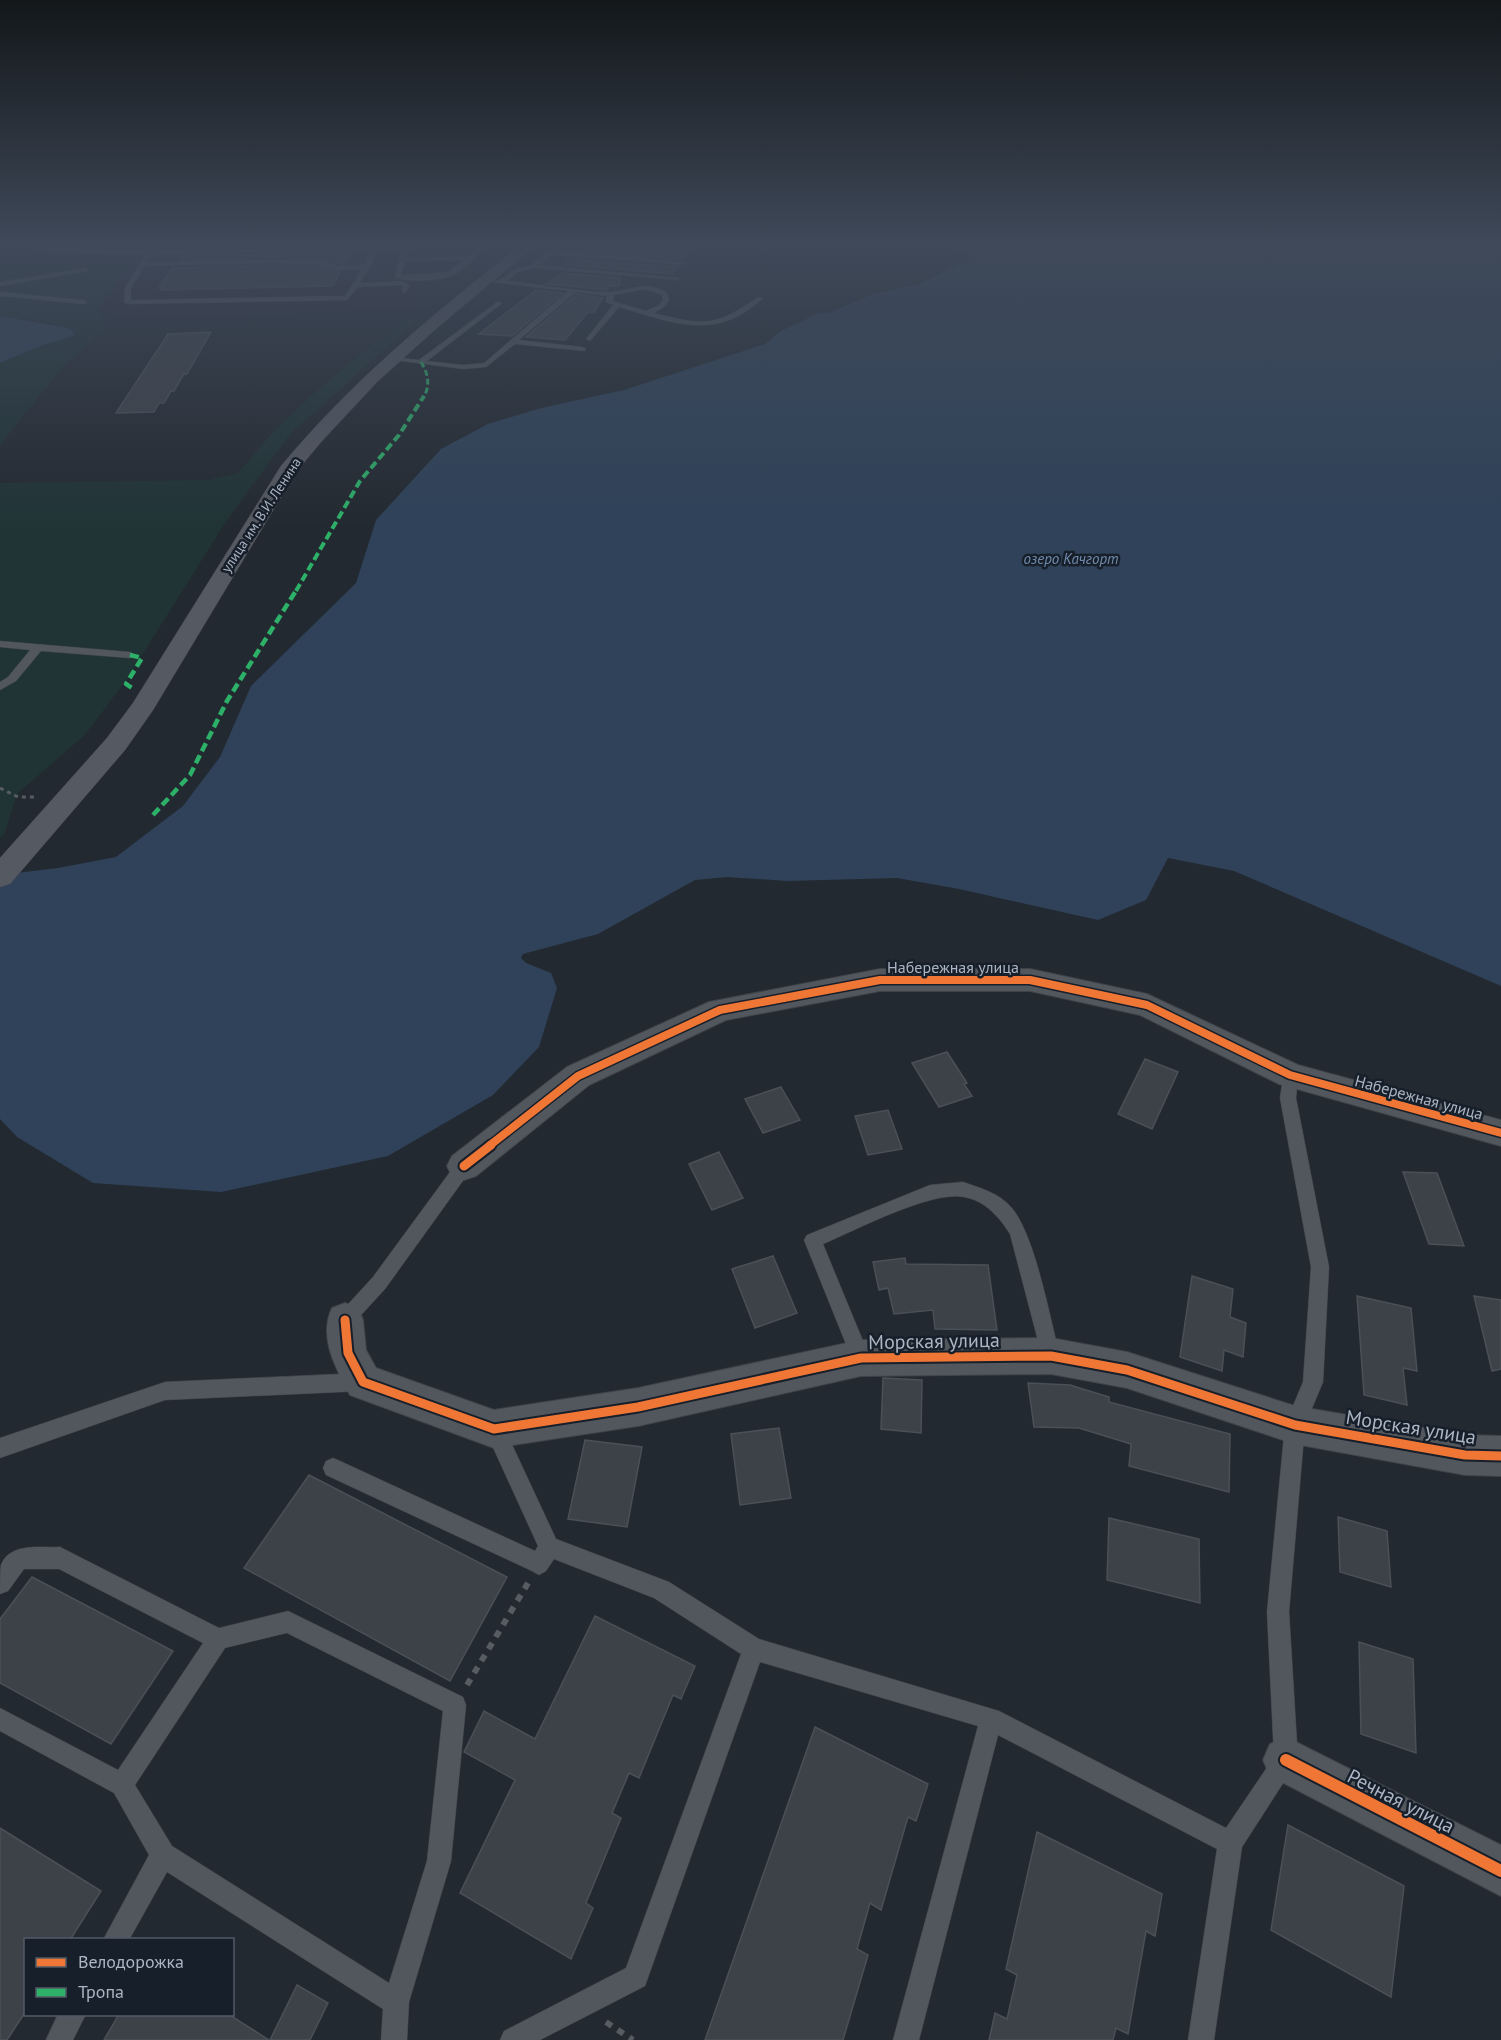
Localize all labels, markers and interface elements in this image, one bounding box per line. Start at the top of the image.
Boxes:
street label: улица им. В.И. Ленина [217,454,305,576]
water label: озеро Качгорт [1023,549,1119,568]
street label: Набережная улица [887,957,1019,977]
street label: Набережная улица [1353,1070,1485,1124]
street label: Морская улица [868,1327,1000,1355]
street label: Морская улица [1344,1404,1478,1450]
street label: Речная улица [1343,1763,1459,1839]
legend [24,1938,234,2016]
text: Велодорожка [78,1950,184,1973]
text: Тропа [78,1980,124,2003]

